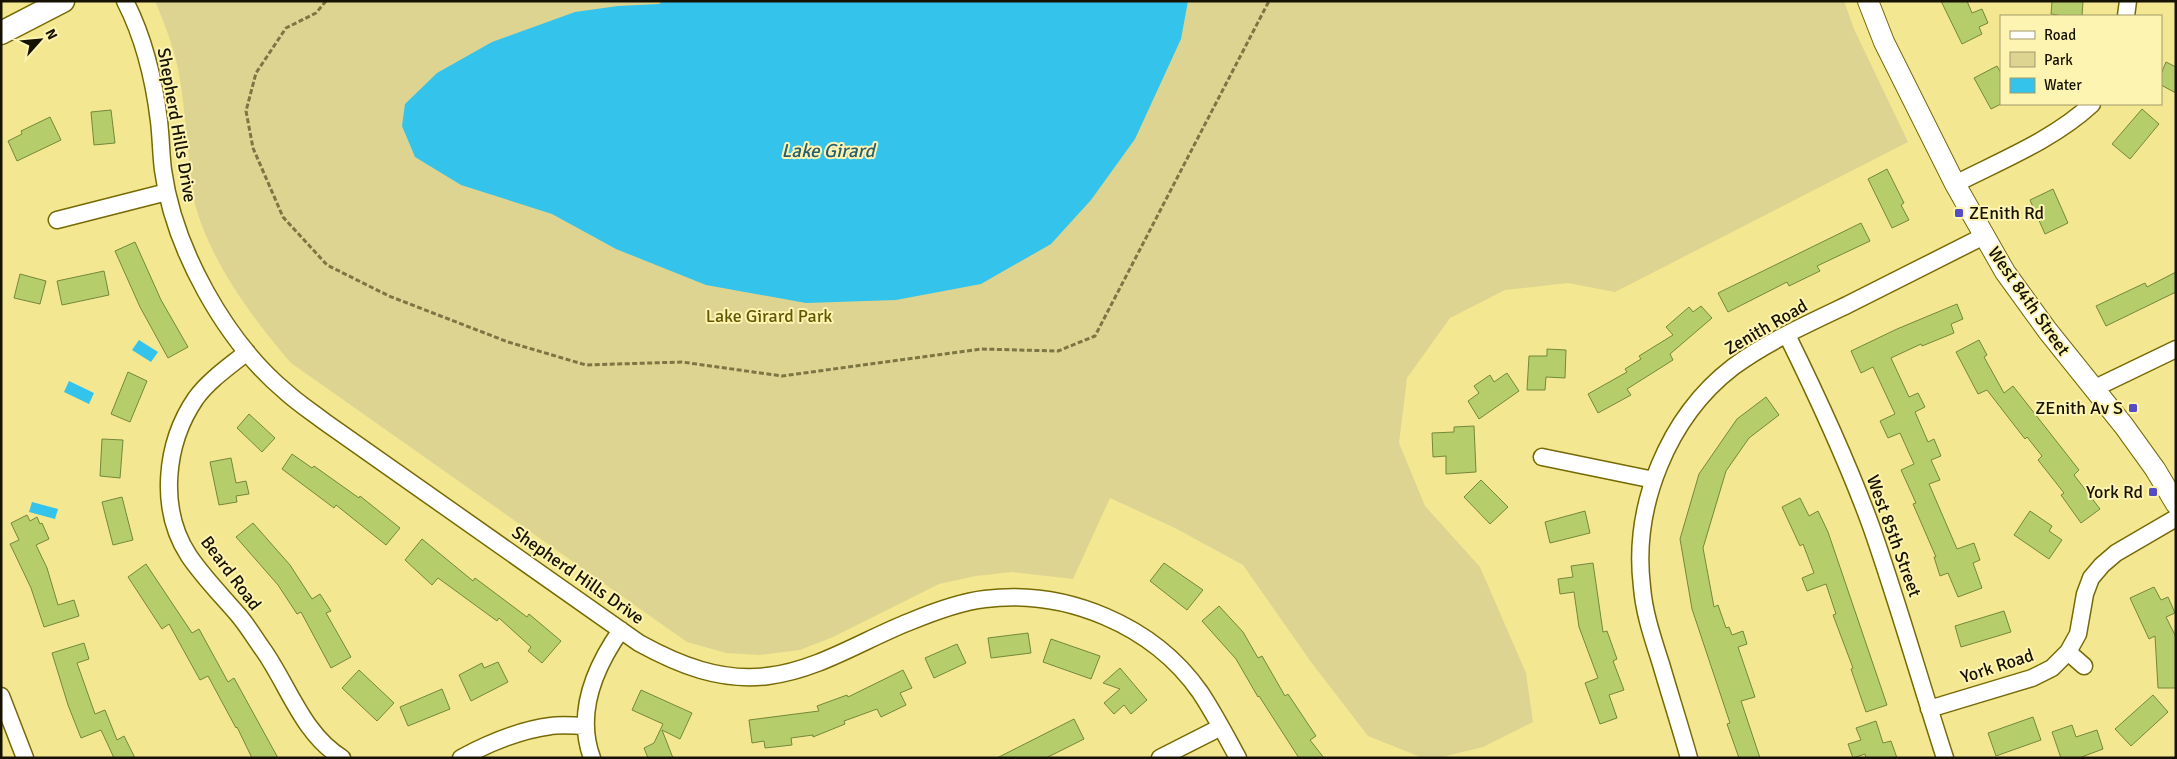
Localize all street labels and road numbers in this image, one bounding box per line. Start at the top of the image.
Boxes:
street label: Shepherd Hills Drive [153,46,201,204]
street label: West 84th Street [1983,242,2075,360]
street label: Zenith Road [1721,295,1811,359]
street label: West 85th Street [1862,472,1926,600]
street label: Shepherd Hills Drive [508,521,648,629]
street label: Beard Road [196,531,266,615]
street label: York Road [1958,644,2036,688]

